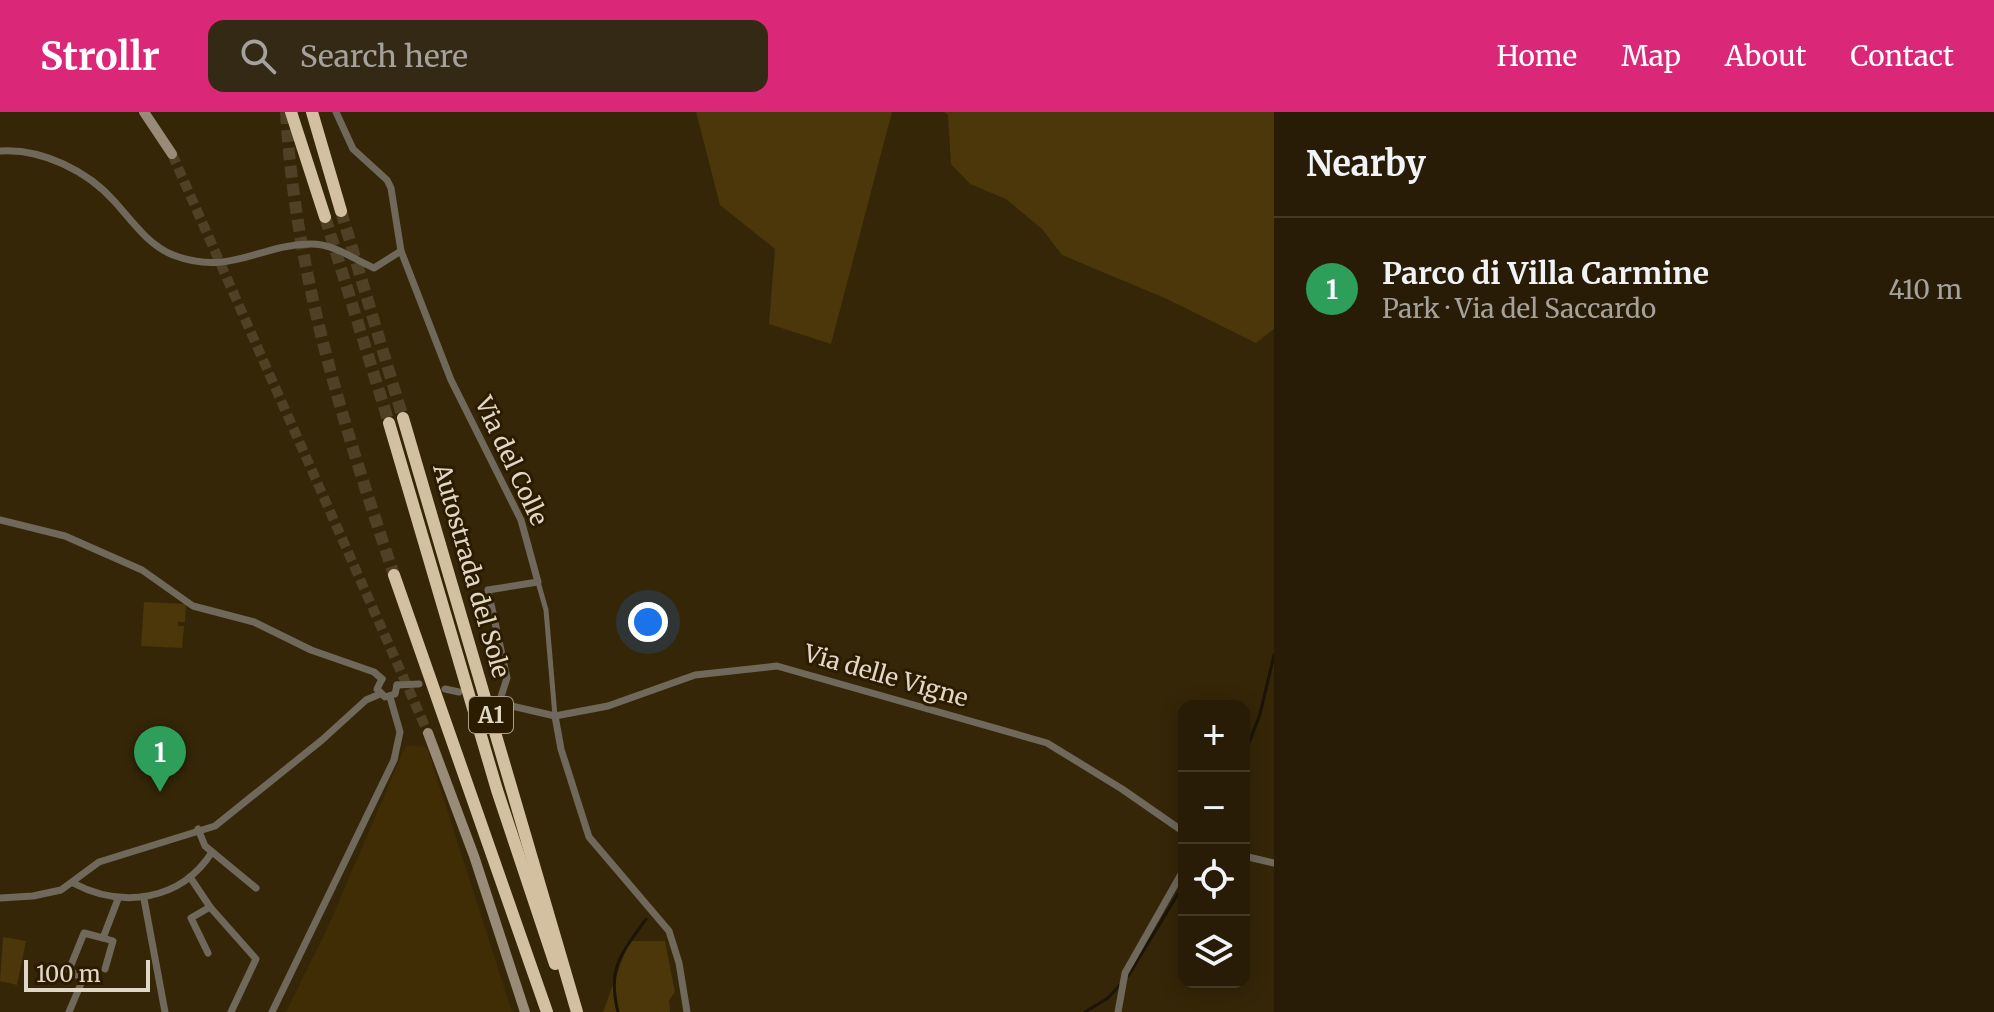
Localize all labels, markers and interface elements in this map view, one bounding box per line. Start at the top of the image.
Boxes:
search box [208,20,768,92]
text: Strollr [40,33,160,80]
icon: search [236,34,280,78]
text: Search here [300,37,468,75]
text: Home [1496,38,1577,74]
text: Map [1621,38,1681,74]
text: About [1725,38,1806,74]
text: Contact [1850,38,1954,74]
text: Nearby [1306,143,1426,185]
text: Parco di Villa Carmine [1382,254,1709,292]
text: 1 [1326,273,1338,306]
text: 410 m [1888,273,1962,306]
text: Park · Via del Saccardo [1382,292,1656,325]
street label: Via del Colle [468,390,555,530]
street label: Autostrada del Sole [426,460,517,681]
your location [628,602,668,642]
street label: Via delle Vigne [800,637,972,714]
road number: A1 [469,697,513,733]
map controls [1178,700,1250,988]
button: + [1178,700,1250,772]
pin: 1 [134,726,186,792]
button: − [1178,772,1250,844]
button: locate [1178,844,1250,916]
button: layers [1178,916,1250,988]
scale bar [24,956,150,992]
text: 100 m [36,960,101,988]

